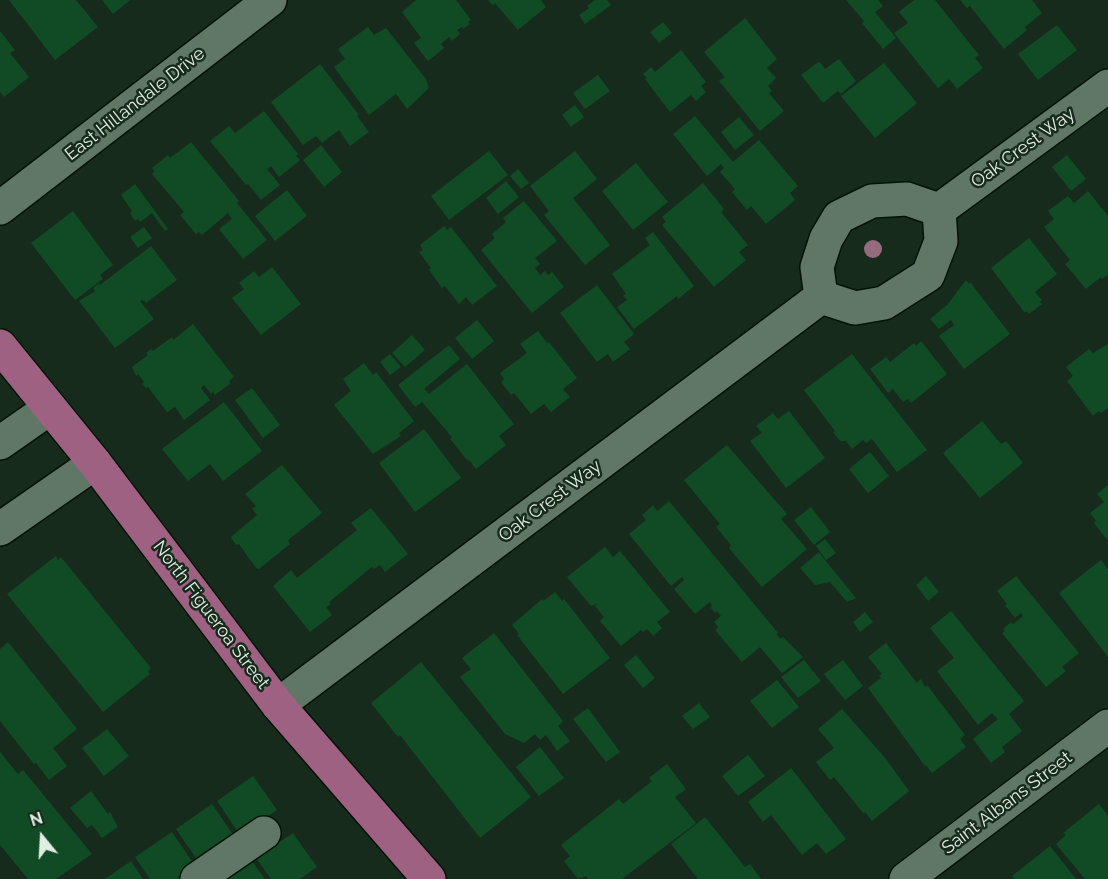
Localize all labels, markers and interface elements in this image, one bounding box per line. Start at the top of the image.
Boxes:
street label: East Hillandale Drive [61,43,209,165]
street label: Oak Crest Way [967,103,1079,193]
street label: Oak Crest Way [494,455,606,547]
street label: North Figueroa Street [148,537,274,693]
street label: Saint Albans Street [938,747,1076,859]
north arrow [12,807,72,867]
text: N [28,808,45,830]

